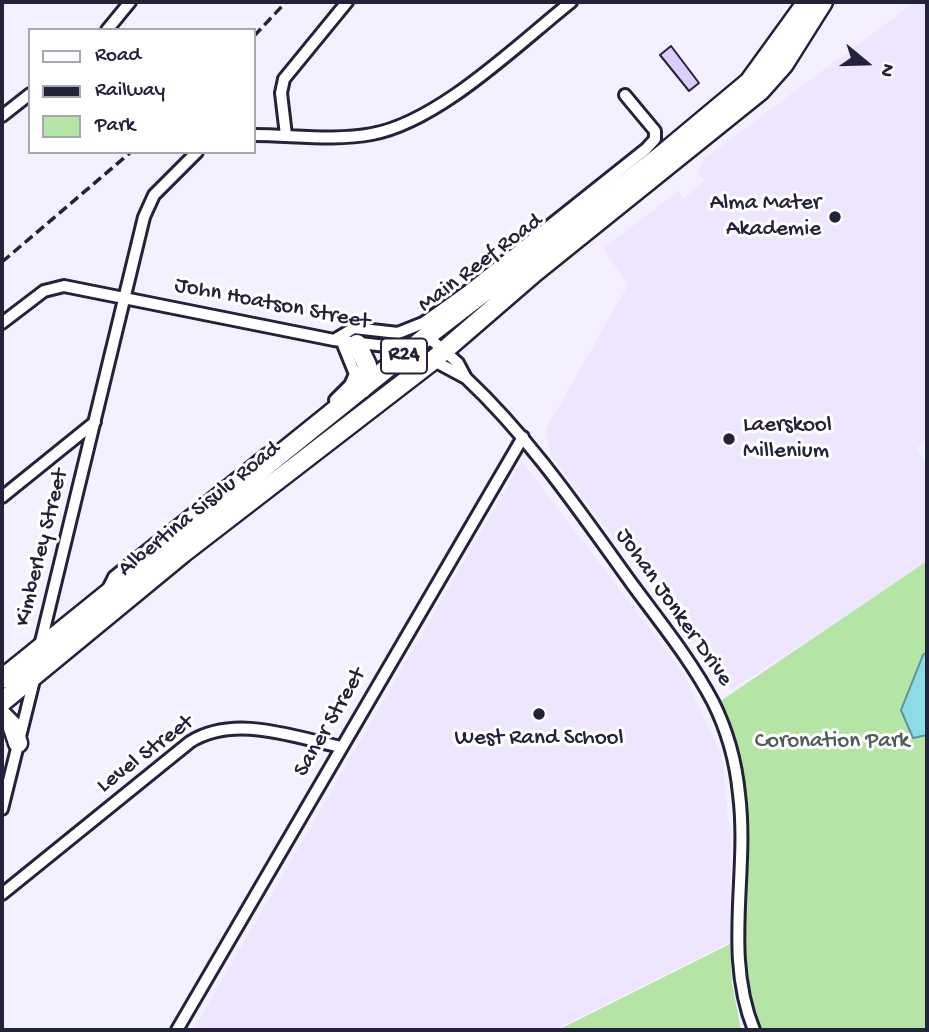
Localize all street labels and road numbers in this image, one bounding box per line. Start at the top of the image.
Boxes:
street label: Main Reef Road [413,208,549,320]
street label: John Hoatson Street [172,273,372,337]
road number: R24 [381,338,427,374]
street label: Albertina Sisulu Road [113,436,287,584]
street label: Kimberley Street [10,466,76,630]
street label: Johan Jonker Drive [608,524,738,692]
street label: Saner Street [289,664,373,782]
street label: Level Street [92,710,200,800]

